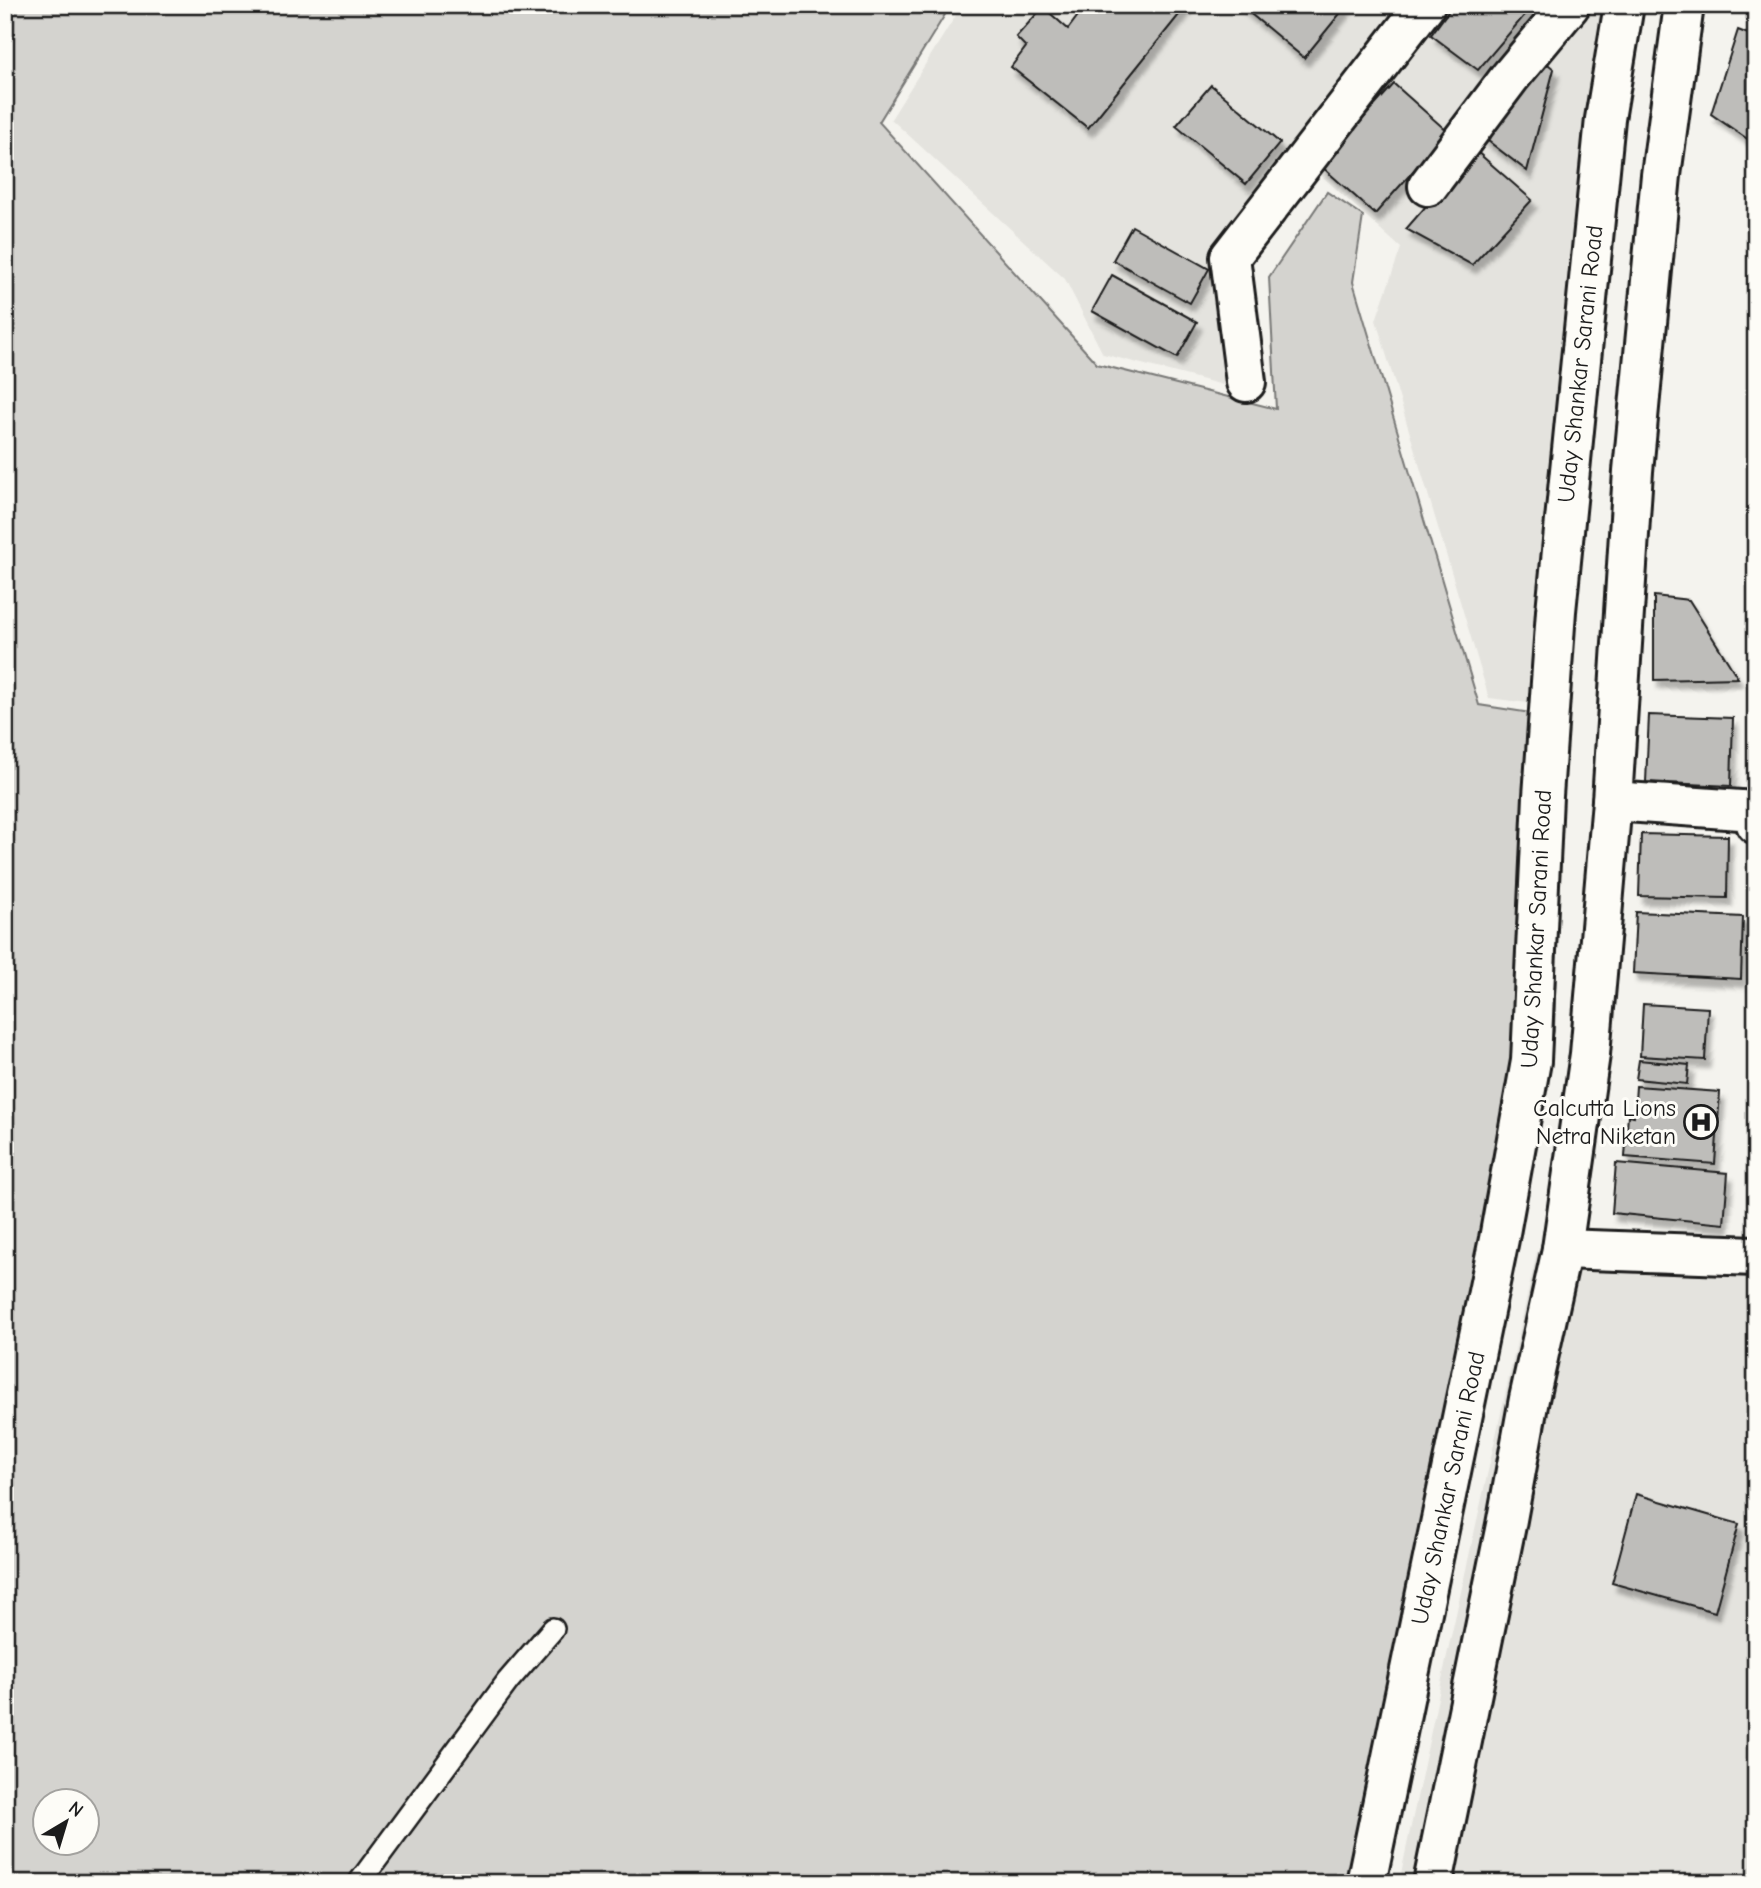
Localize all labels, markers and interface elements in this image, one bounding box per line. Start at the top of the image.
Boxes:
street label: Uday Shankar Sarani Road [1552,224,1608,504]
street label: Uday Shankar Sarani Road [1515,789,1557,1069]
place label: Calcutta Lions Netra Niketan [1533,1094,1676,1150]
hospital icon: Calcutta Lions Netra Niketan [1682,1103,1720,1141]
street label: Uday Shankar Sarani Road [1405,1349,1491,1627]
north arrow [32,1786,102,1856]
text: N [64,1797,88,1822]

